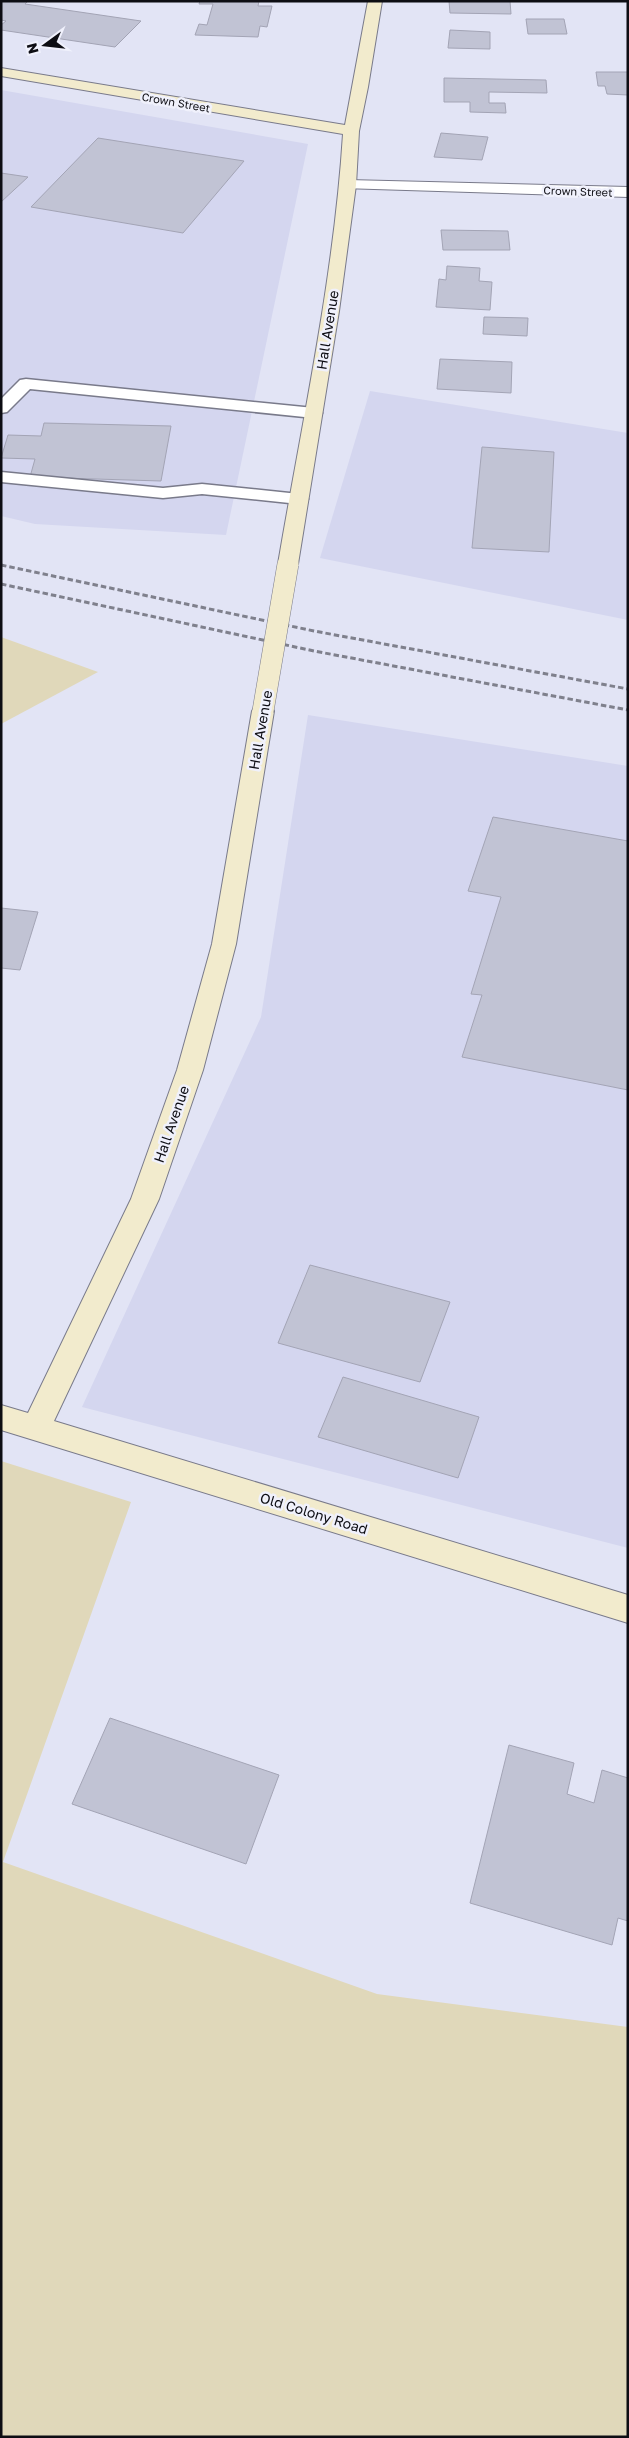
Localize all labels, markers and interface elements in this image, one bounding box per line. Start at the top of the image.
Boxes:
north arrow [20,20,70,70]
text: N [22,41,42,56]
street label: Crown Street [141,90,211,114]
street label: Crown Street [543,183,613,199]
street label: Hall Avenue [312,289,342,371]
street label: Hall Avenue [245,689,275,771]
street label: Hall Avenue [150,1083,192,1165]
street label: Old Colony Road [258,1489,370,1537]

